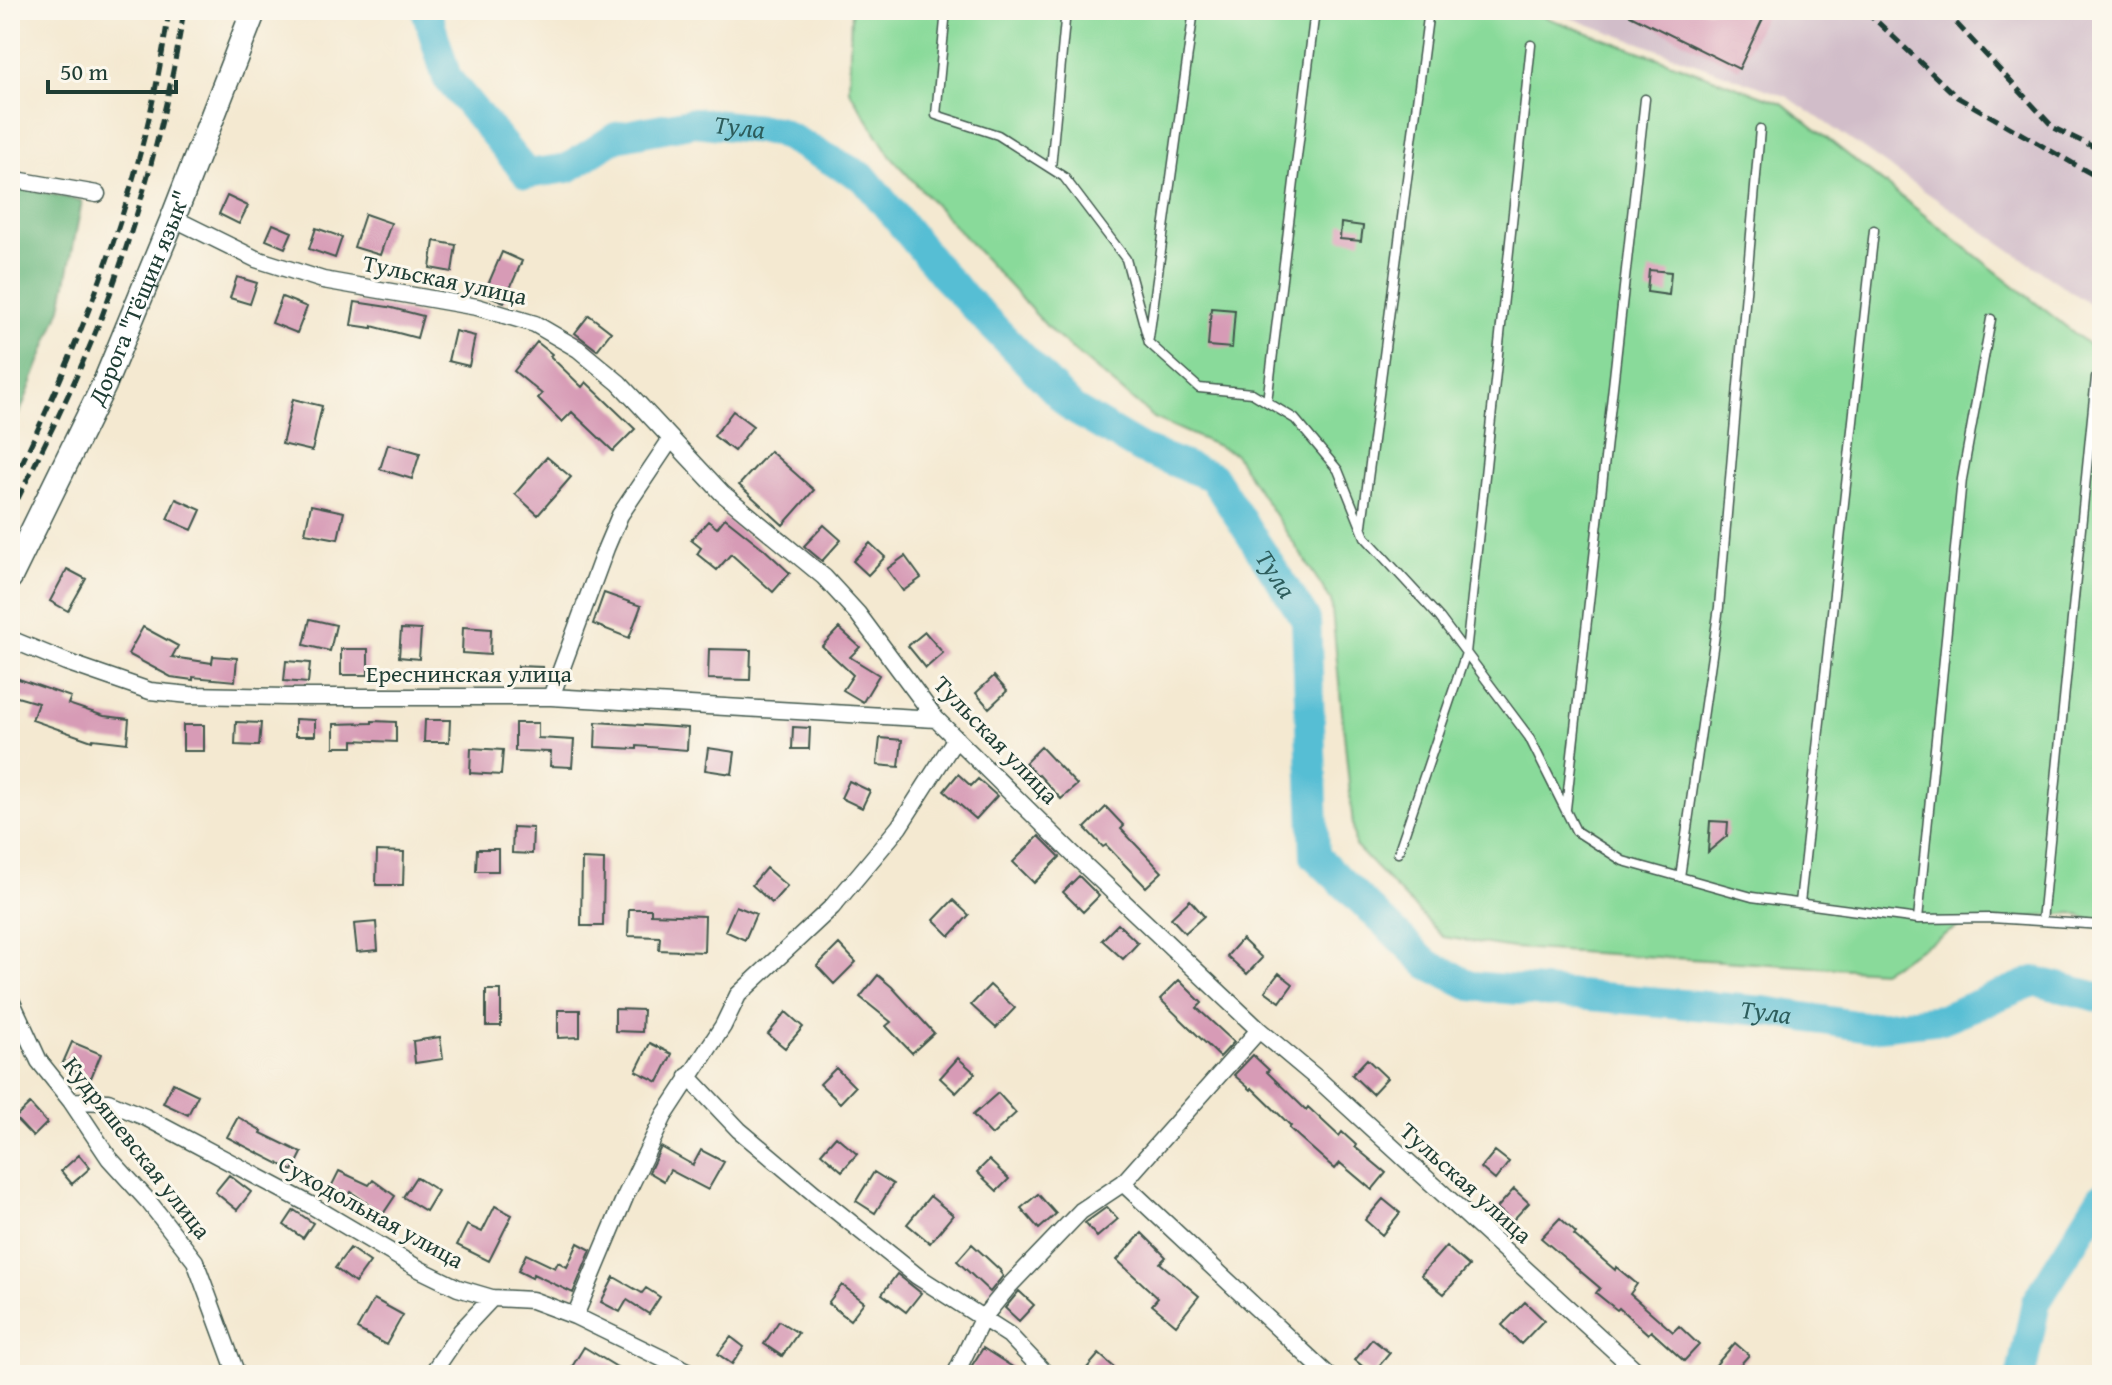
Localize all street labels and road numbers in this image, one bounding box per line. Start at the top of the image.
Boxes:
street label: Дорога "Тёщин язык" [78,185,199,412]
street label: Тульская улица [360,245,531,314]
street label: Ереснинская улица [366,656,573,691]
street label: Тульская улица [926,667,1067,812]
street label: Кудряшевская улица [55,1049,220,1247]
street label: Тульская улица [1393,1114,1541,1252]
street label: Суходольная улица [272,1146,471,1277]

